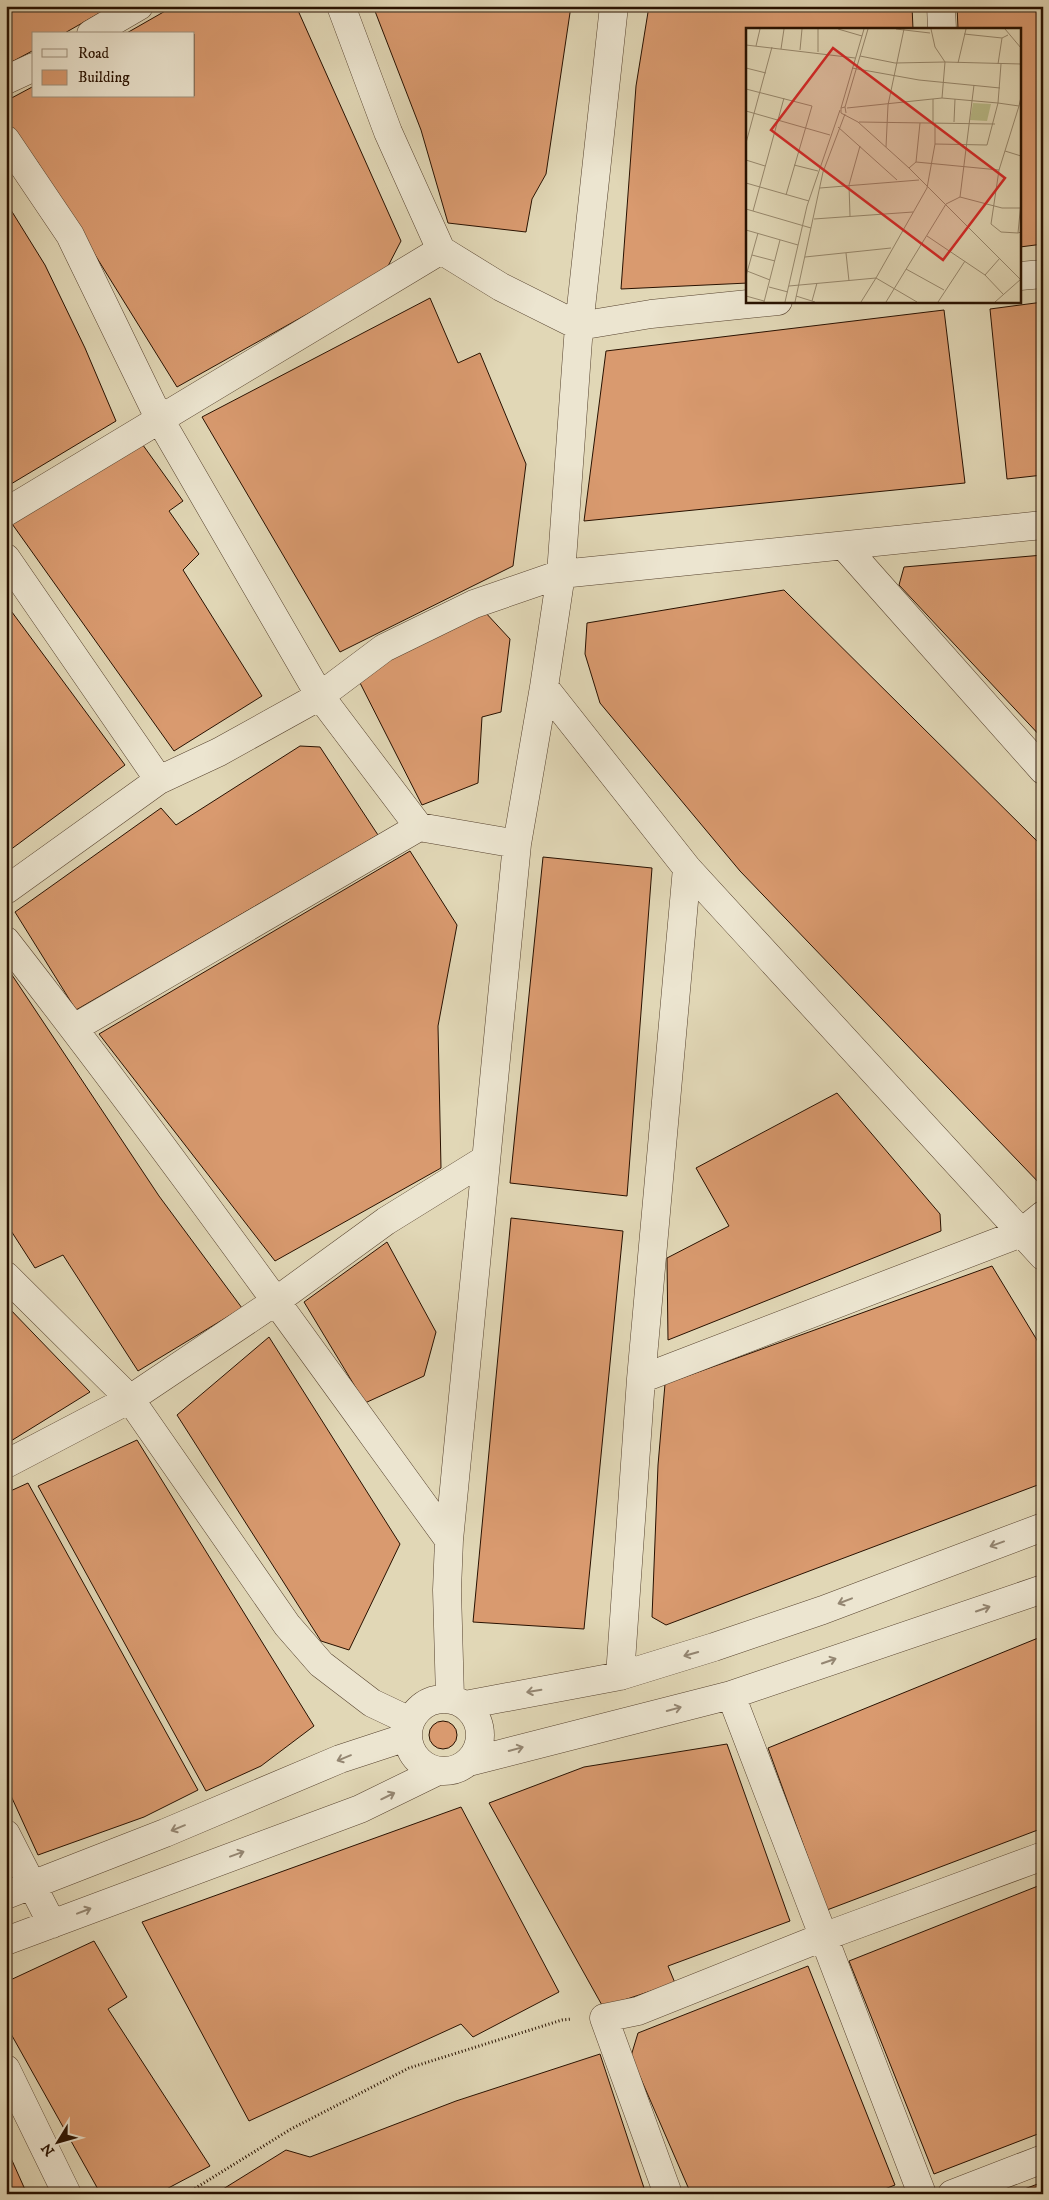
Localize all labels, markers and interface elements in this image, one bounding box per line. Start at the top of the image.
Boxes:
inset map [746,28,1022,302]
legend [32,32,195,98]
text: Road [78,44,110,63]
text: Building [78,68,130,87]
one-way arrow [990,1540,1005,1549]
one-way arrow [838,1597,853,1607]
one-way arrow [974,1604,990,1614]
one-way arrow [684,1649,700,1659]
one-way arrow [820,1656,836,1666]
one-way arrow [526,1687,542,1697]
one-way arrow [665,1704,681,1714]
one-way arrow [508,1744,524,1754]
one-way arrow [337,1754,352,1763]
one-way arrow [380,1790,395,1800]
one-way arrow [171,1823,186,1833]
one-way arrow [228,1849,244,1858]
one-way arrow [77,1906,92,1915]
north arrow [32,2118,82,2168]
text: N [37,2139,59,2159]

